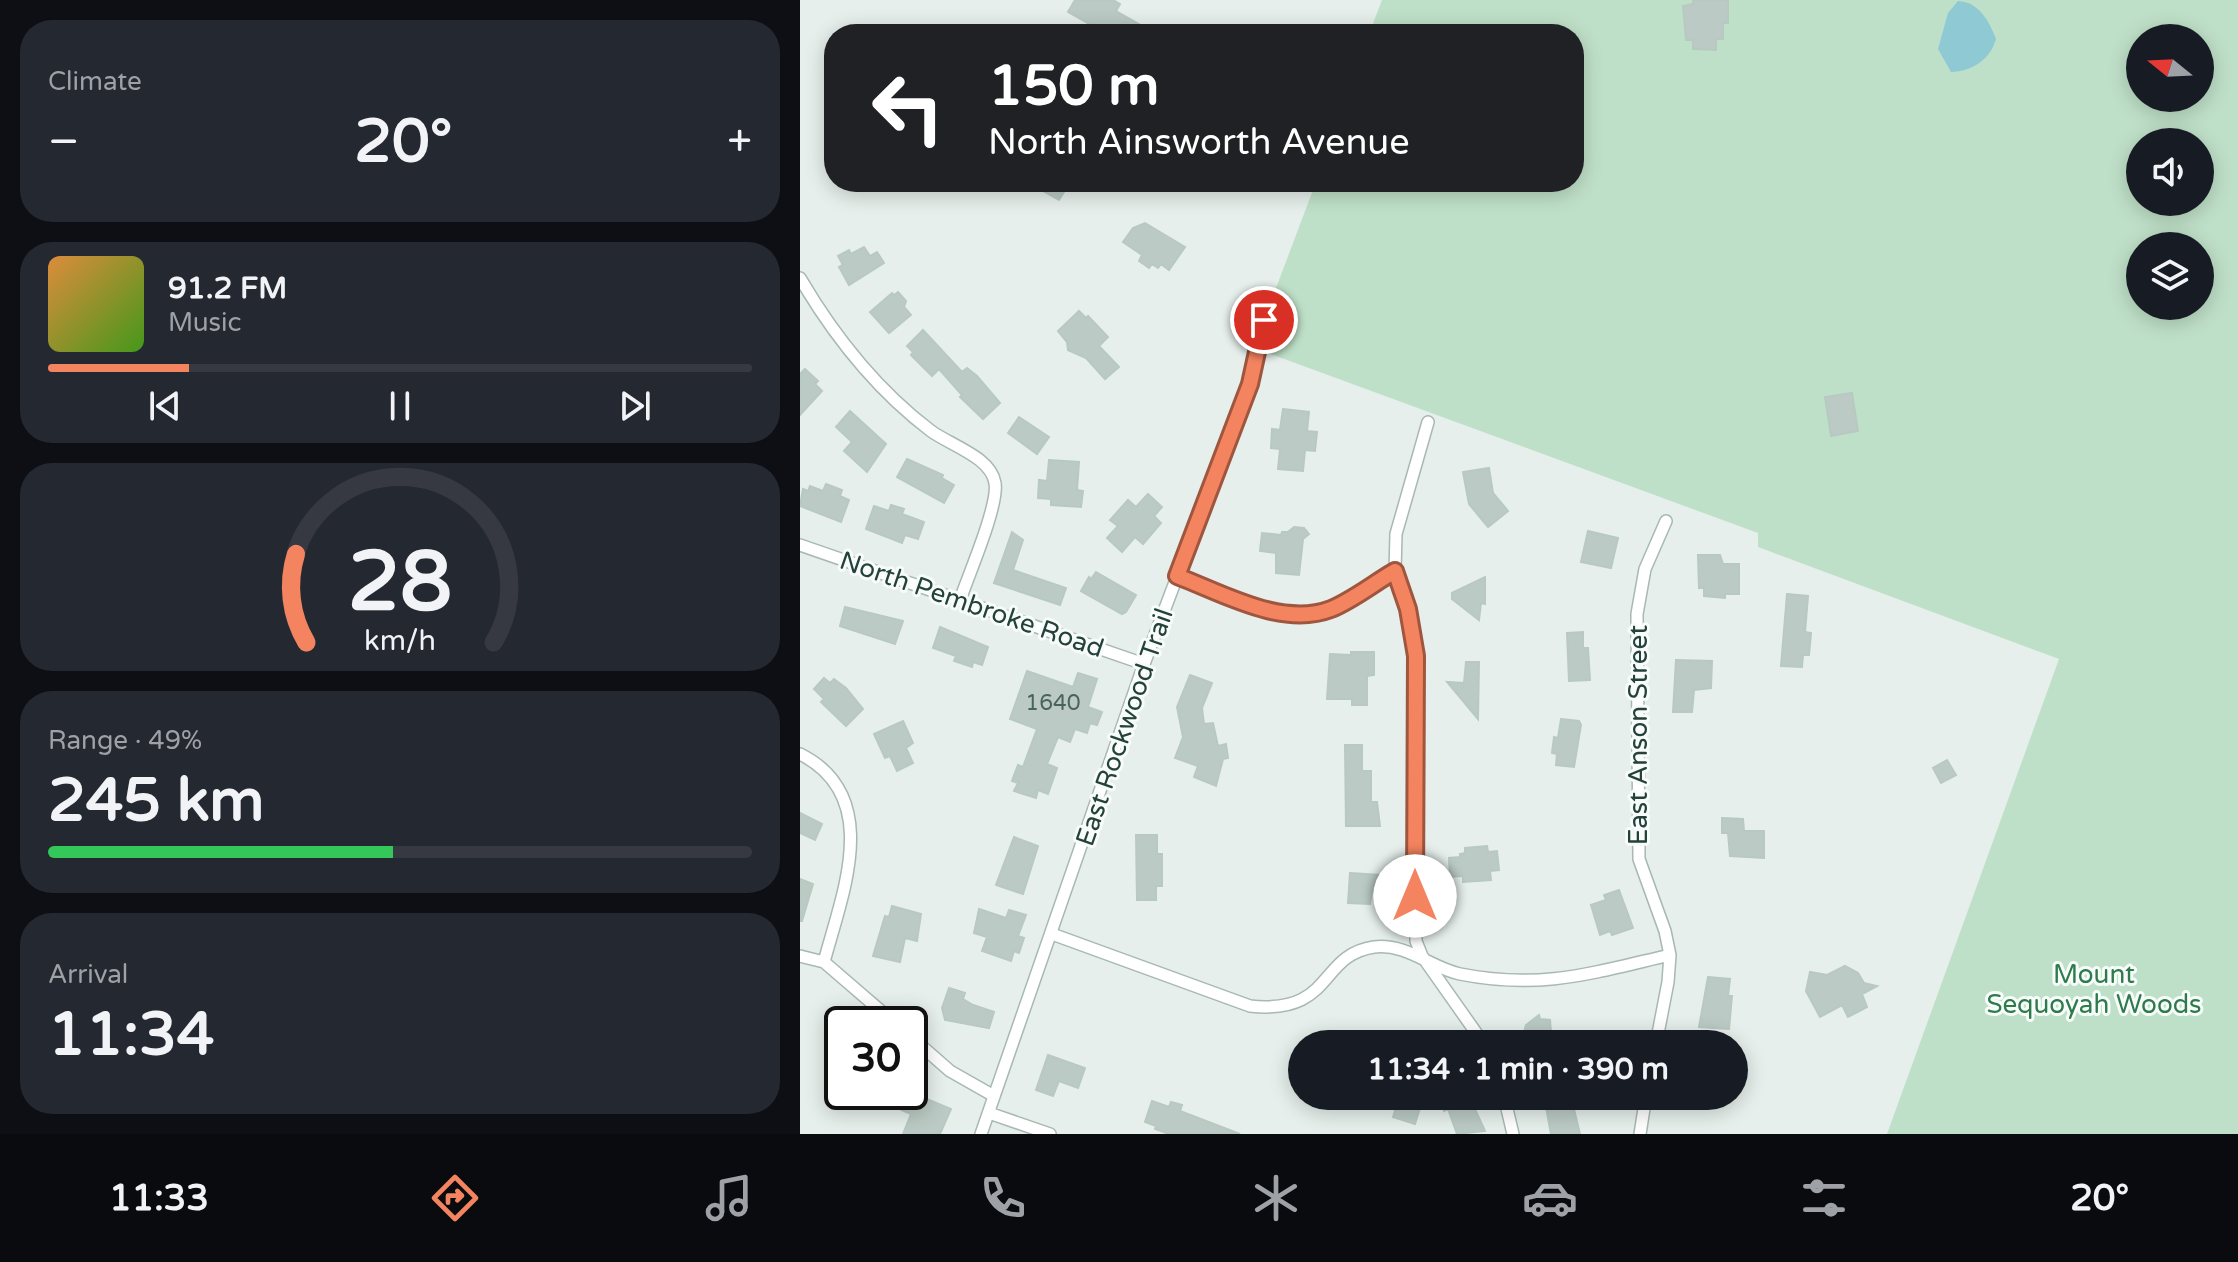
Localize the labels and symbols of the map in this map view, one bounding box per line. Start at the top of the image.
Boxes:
north arrow [2126,24,2214,112]
pin [1230,286,1298,354]
street label: North Pembroke Road [836,545,1108,664]
street label: East Rockwood Trail [1069,604,1180,850]
street label: East Anson Street [1623,625,1654,845]
house number: 1640 [1025,690,1081,716]
position arrow [1373,854,1457,938]
park label: Mount Sequoyah Woods [1986,959,2202,1020]
speed limit sign: 30 [824,1006,928,1110]

